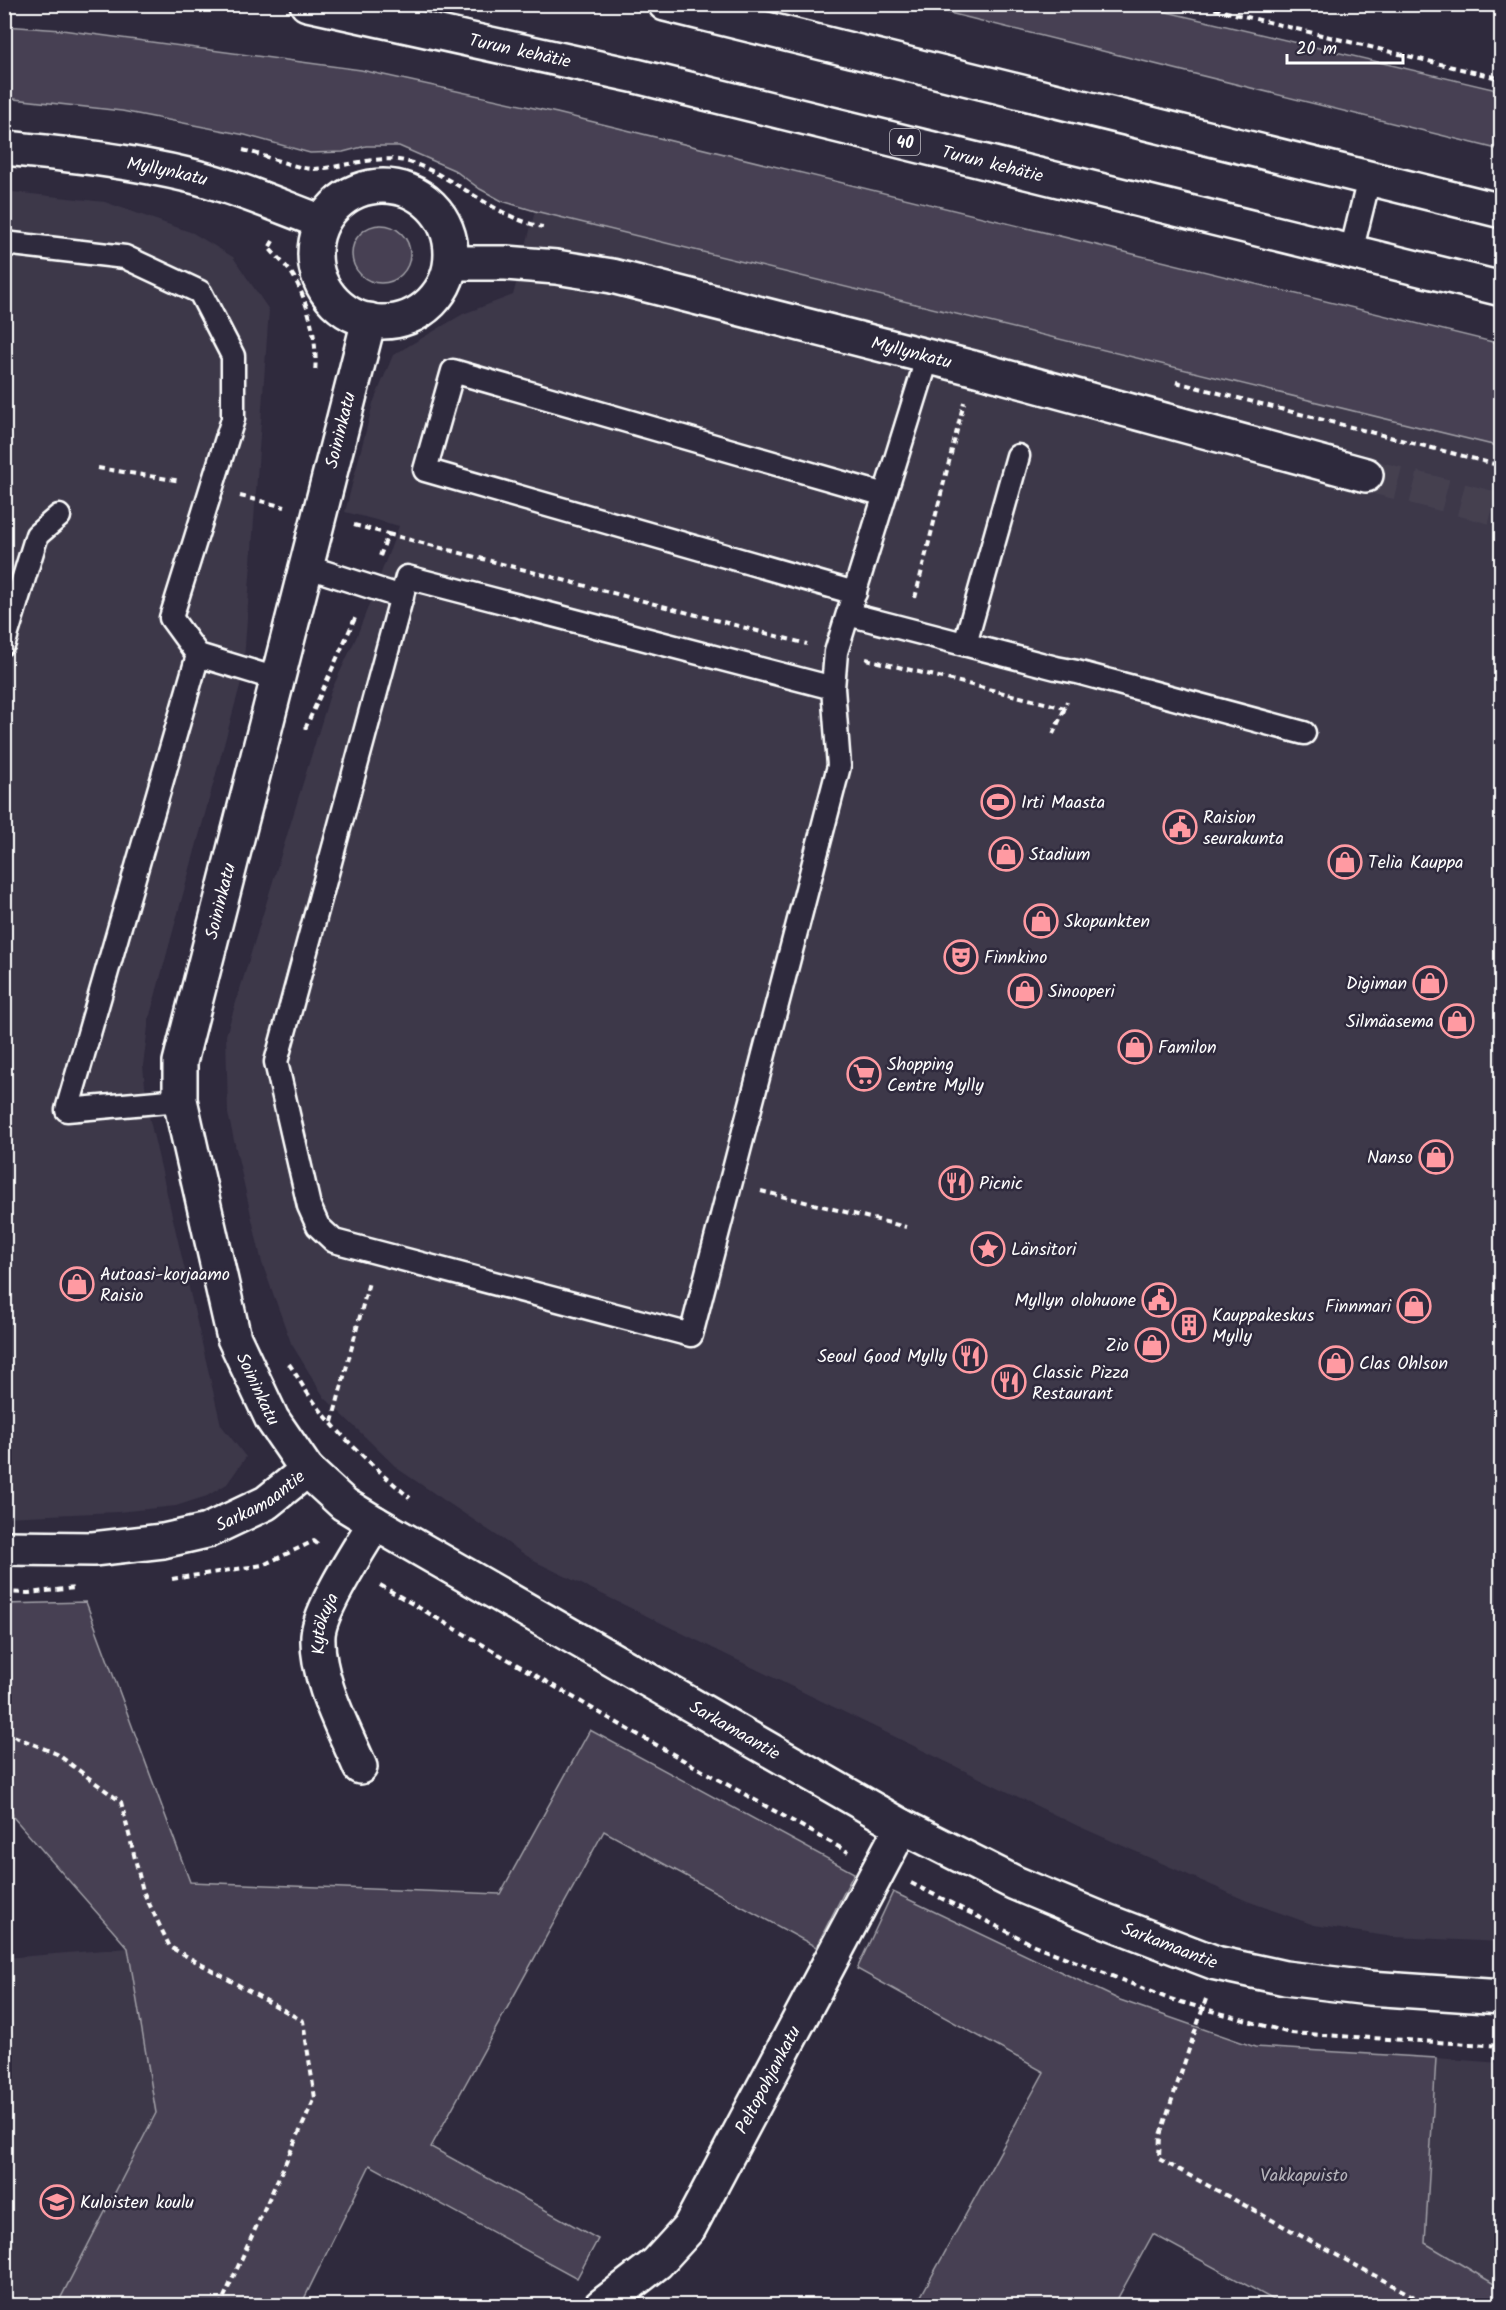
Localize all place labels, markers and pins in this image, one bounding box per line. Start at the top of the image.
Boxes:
sports icon: Irti Maasta [980,784,1016,820]
place label: Irti Maasta [1021,789,1105,818]
place label: Raision seurakunta [1203,804,1284,854]
public building icon: Raision seurakunta [1162,809,1198,845]
shop icon: Stadium [988,836,1024,872]
place label: Stadium [1029,841,1090,870]
shop icon: Telia Kauppa [1327,844,1363,880]
place label: Telia Kauppa [1368,849,1463,878]
shop icon: Skopunkten [1023,903,1059,939]
place label: Skopunkten [1064,908,1150,937]
theatre icon: Finnkino [943,939,979,975]
place label: Finnkino [984,944,1047,973]
shop icon: Digiman [1412,965,1448,1001]
place label: Digiman [1346,970,1407,999]
shop icon: Sinooperi [1007,973,1043,1009]
place label: Sinooperi [1048,978,1115,1007]
shop icon: Silmäasema [1439,1003,1475,1039]
place label: Silmäasema [1346,1008,1434,1037]
shop icon: Familon [1117,1029,1153,1065]
place label: Familon [1158,1034,1217,1063]
place label: Shopping Centre Mylly [887,1051,984,1101]
supermarket icon: Shopping Centre Mylly [846,1056,882,1092]
shop icon: Nanso [1418,1139,1454,1175]
place label: Nanso [1367,1144,1413,1173]
restaurant icon: Picnic [938,1165,974,1201]
place label: Picnic [979,1170,1023,1199]
place icon: Länsitori [970,1231,1006,1267]
place label: Länsitori [1011,1236,1077,1265]
place label: Autoasi-korjaamo Raisio [100,1261,230,1311]
shop icon: Autoasi-korjaamo Raisio [59,1266,95,1302]
public building icon: Myllyn olohuone [1141,1282,1177,1318]
place label: Myllyn olohuone [1014,1287,1136,1316]
shop icon: Finnmari [1396,1288,1432,1324]
place label: Finnmari [1325,1293,1392,1322]
place label: Kauppakeskus Mylly [1212,1302,1315,1352]
building icon: Kauppakeskus Mylly [1171,1307,1207,1343]
shop icon: Zio [1134,1327,1170,1363]
place label: Zio [1105,1332,1129,1361]
restaurant icon: Seoul Good Mylly [952,1338,988,1374]
place label: Seoul Good Mylly [817,1343,948,1372]
shop icon: Clas Ohlson [1318,1345,1354,1381]
place label: Clas Ohlson [1359,1350,1448,1379]
place label: Classic Pizza Restaurant [1032,1359,1129,1409]
restaurant icon: Classic Pizza Restaurant [991,1364,1027,1400]
school or university icon: Kuloisten koulu [39,2184,75,2220]
place label: Kuloisten koulu [80,2189,194,2218]

